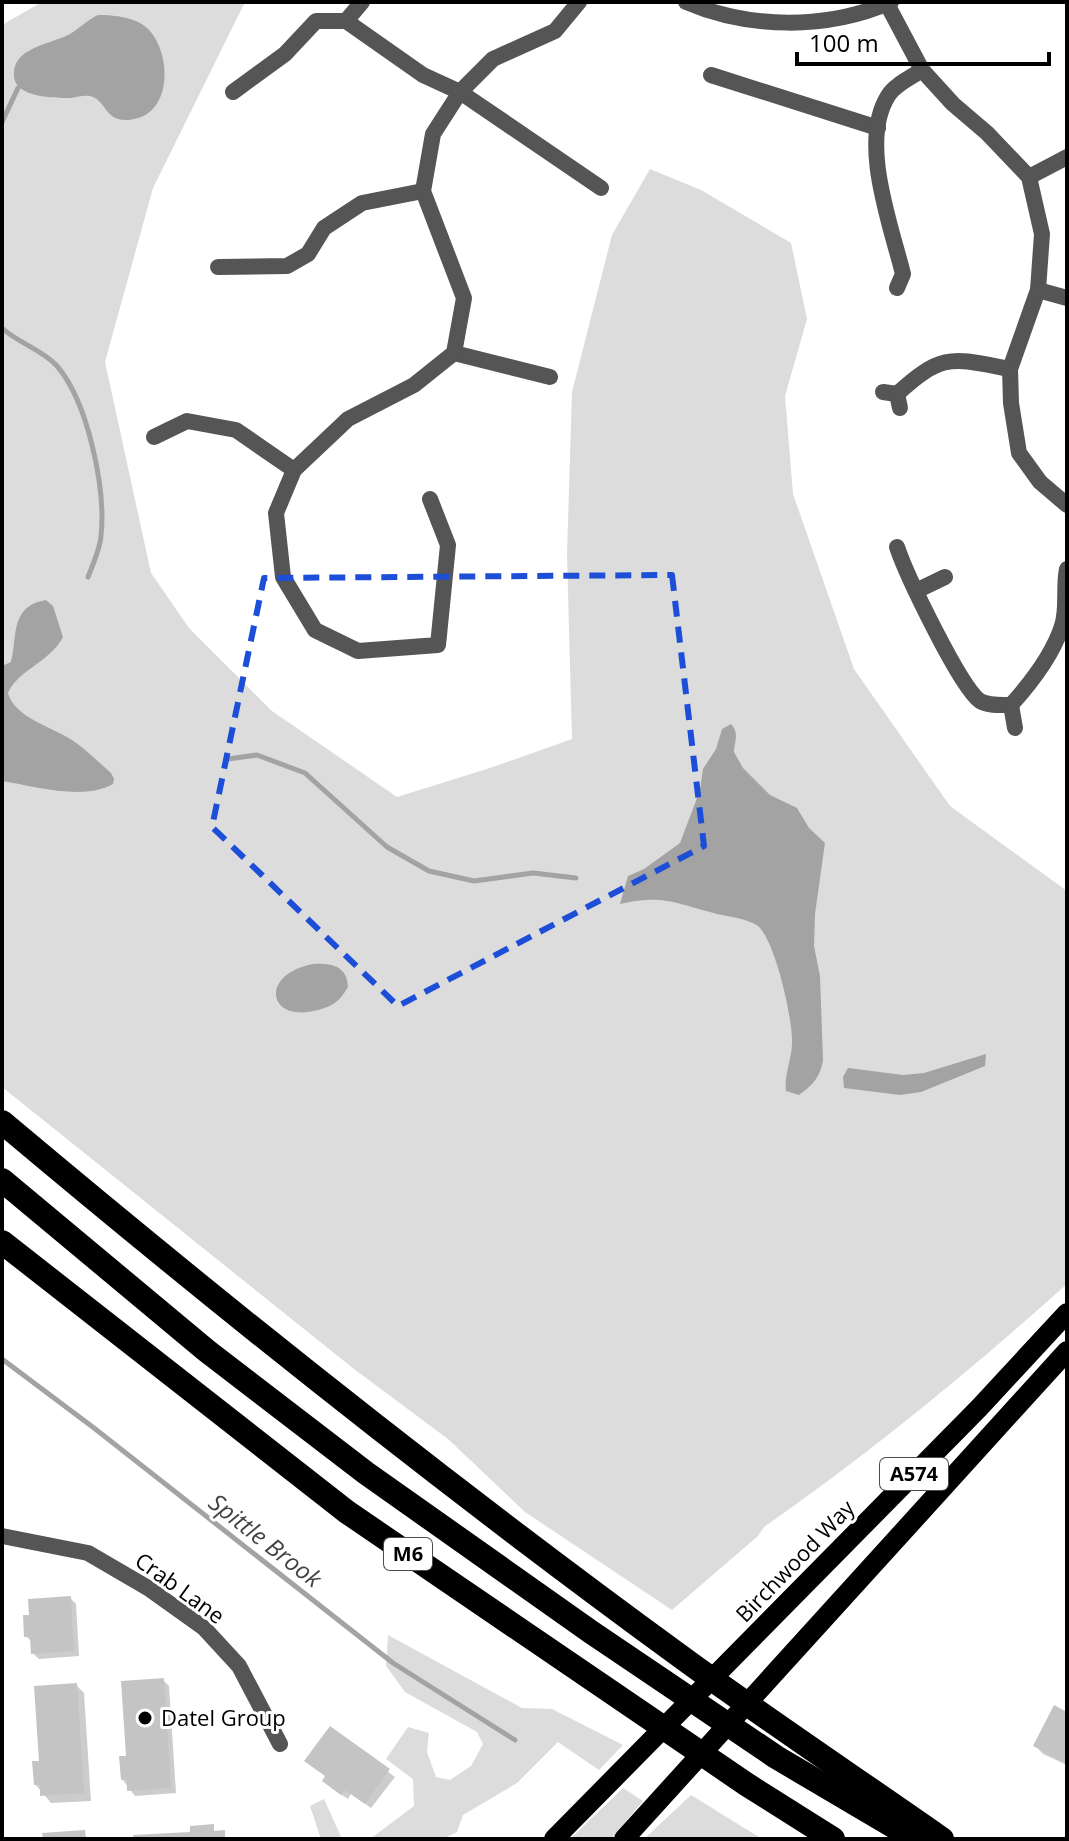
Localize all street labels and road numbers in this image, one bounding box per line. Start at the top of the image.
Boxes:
road number: A574 [880,1458,948,1490]
street label: Birchwood Way [728,1492,861,1628]
road number: M6 [384,1538,432,1570]
street label: Crab Lane [130,1545,231,1630]

